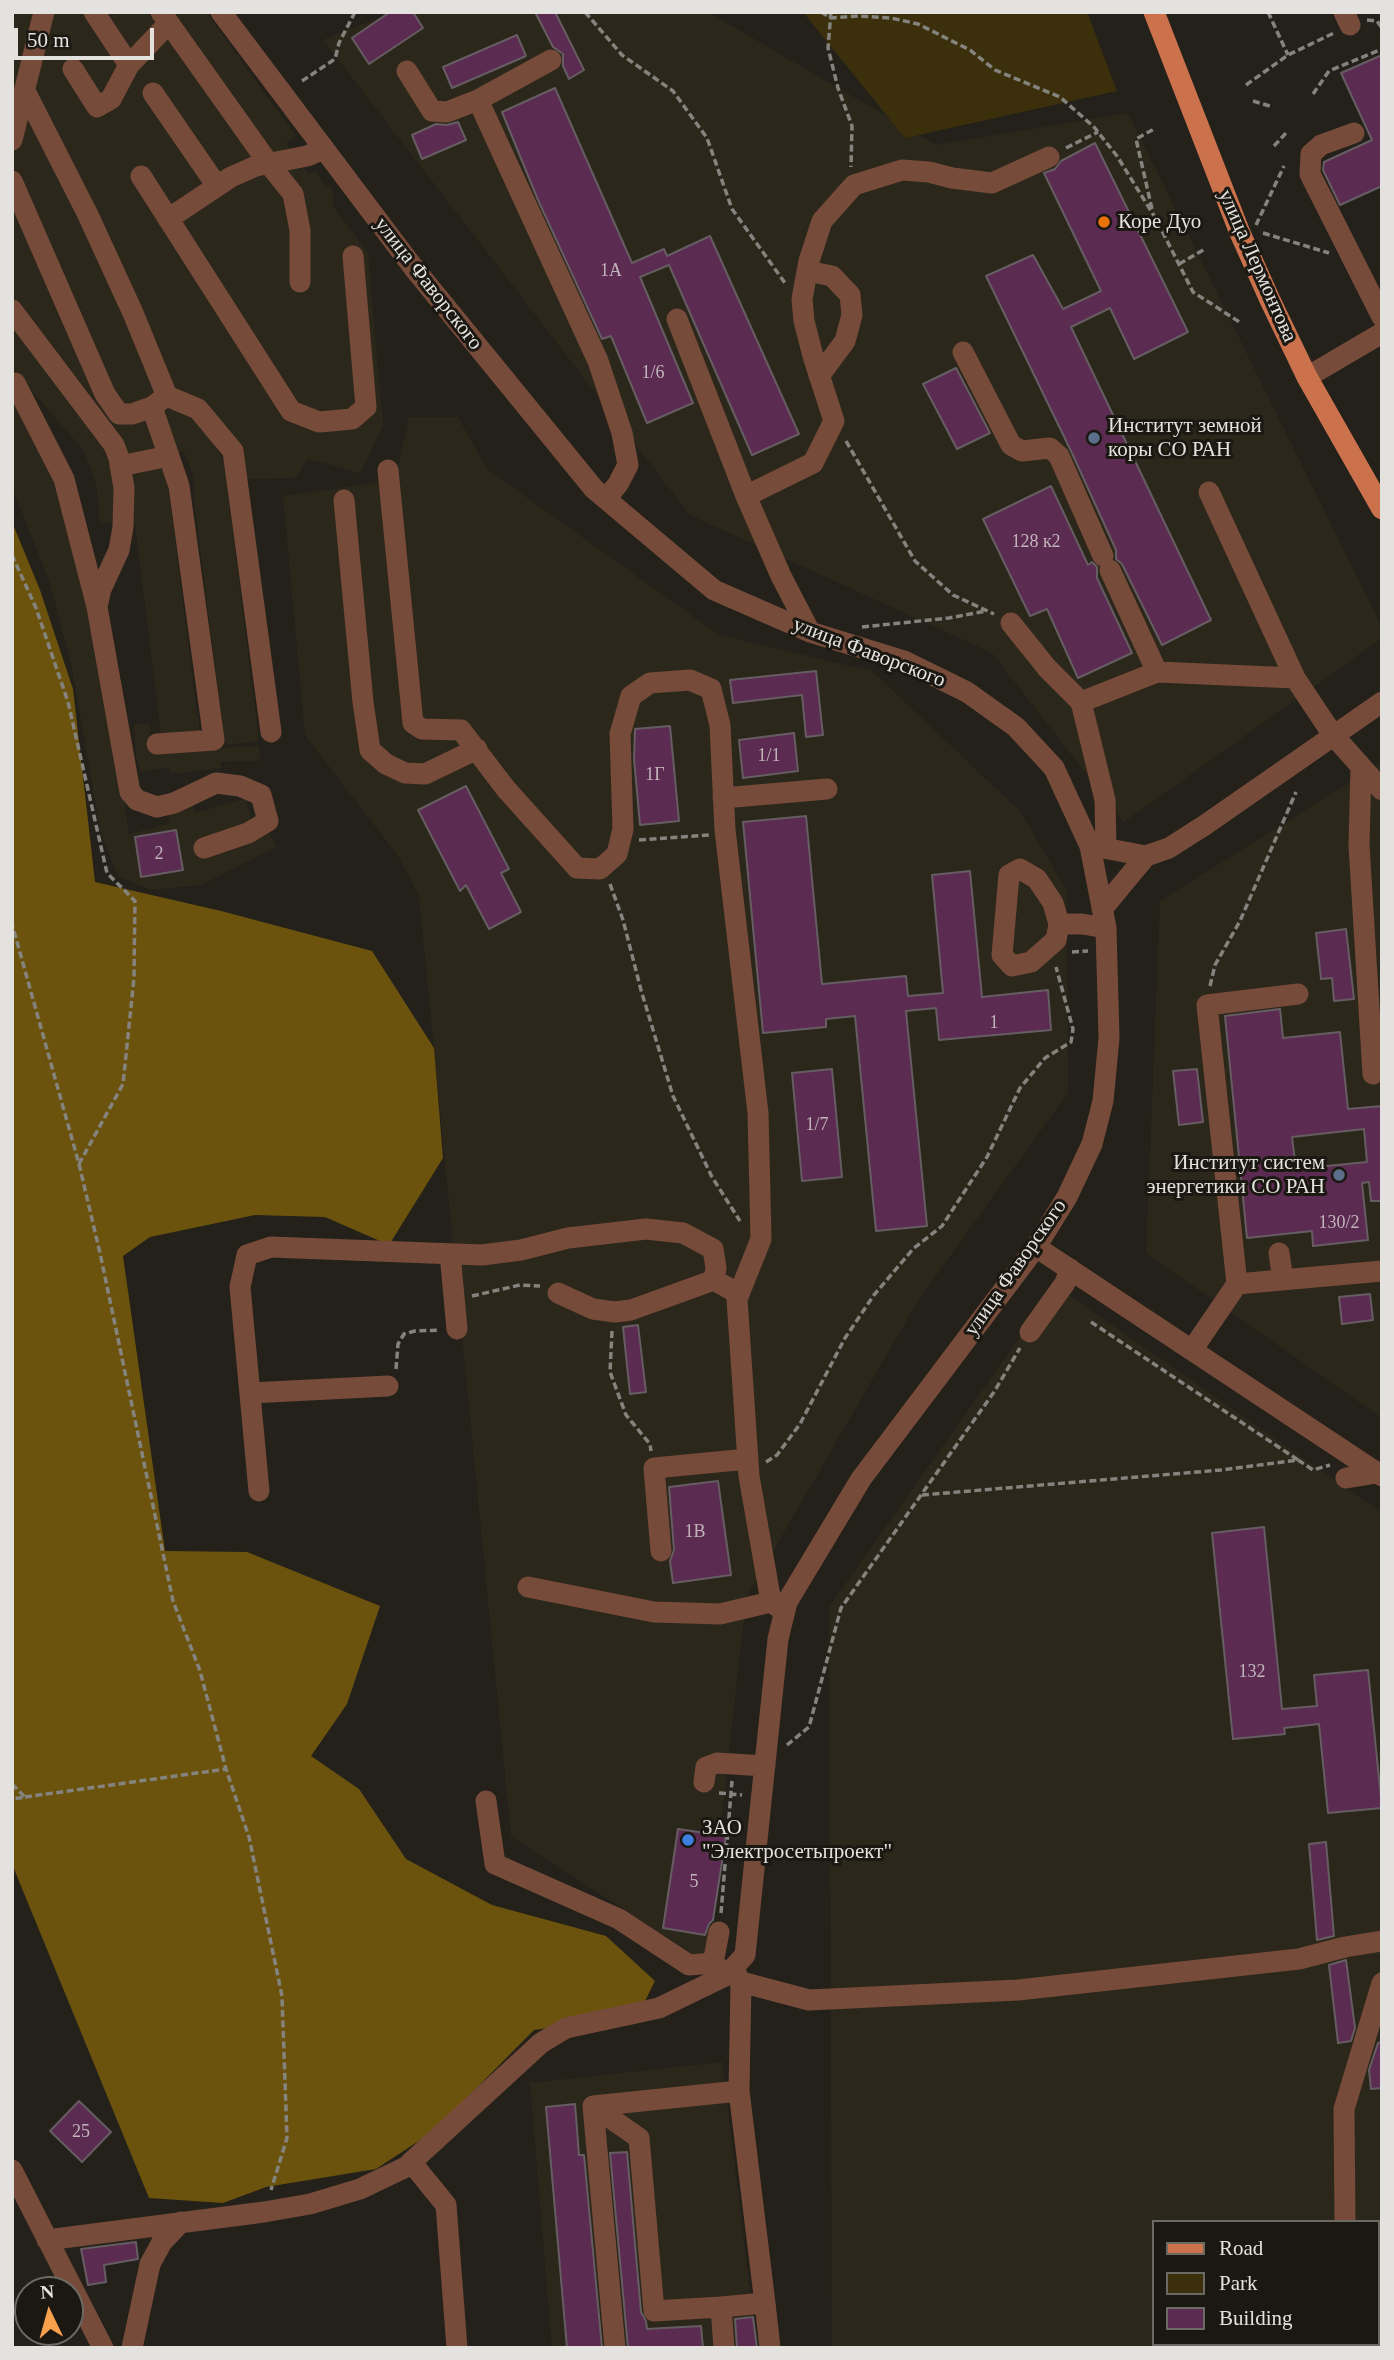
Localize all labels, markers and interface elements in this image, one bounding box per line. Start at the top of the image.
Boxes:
scale bar [18,14,158,58]
text: 50 m [27,28,70,52]
street label: улица Лермонтова [1212,186,1302,346]
place label: Коре Дуо [1118,209,1201,235]
street label: улица Фаворского [368,213,488,355]
marker: Коре Дуо [1096,214,1112,230]
house number: 1А [600,260,622,282]
house number: 1/6 [641,362,665,384]
place label: Институт земной коры СО РАН [1108,413,1262,463]
marker: Институт земной коры СО РАН [1086,430,1102,446]
house number: 128 к2 [1011,531,1061,553]
street label: улица Фаворского [789,612,949,694]
house number: 1/1 [757,745,781,767]
house number: 1Г [645,764,665,786]
house number: 2 [154,843,164,865]
house number: 1 [990,1012,998,1034]
house number: 1/7 [805,1114,829,1136]
place label: Институт систем энергетики СО РАН [1146,1150,1325,1200]
marker: Институт систем энергетики СО РАН [1331,1167,1347,1183]
street label: улица Фаворского [959,1195,1073,1341]
house number: 130/2 [1318,1212,1360,1234]
house number: 1В [684,1521,706,1543]
house number: 132 [1238,1661,1266,1683]
place label: ЗАО "Электросетьпроект" [702,1815,892,1865]
marker: ЗАО "Электросетьпроект" [680,1832,696,1848]
house number: 5 [690,1871,698,1893]
house number: 25 [72,2121,90,2143]
legend [1152,2220,1380,2346]
text: Road [1219,2236,1263,2260]
text: Park [1219,2271,1258,2295]
north arrow [14,2276,84,2346]
text: N [40,2281,55,2303]
text: Building [1219,2306,1293,2330]

